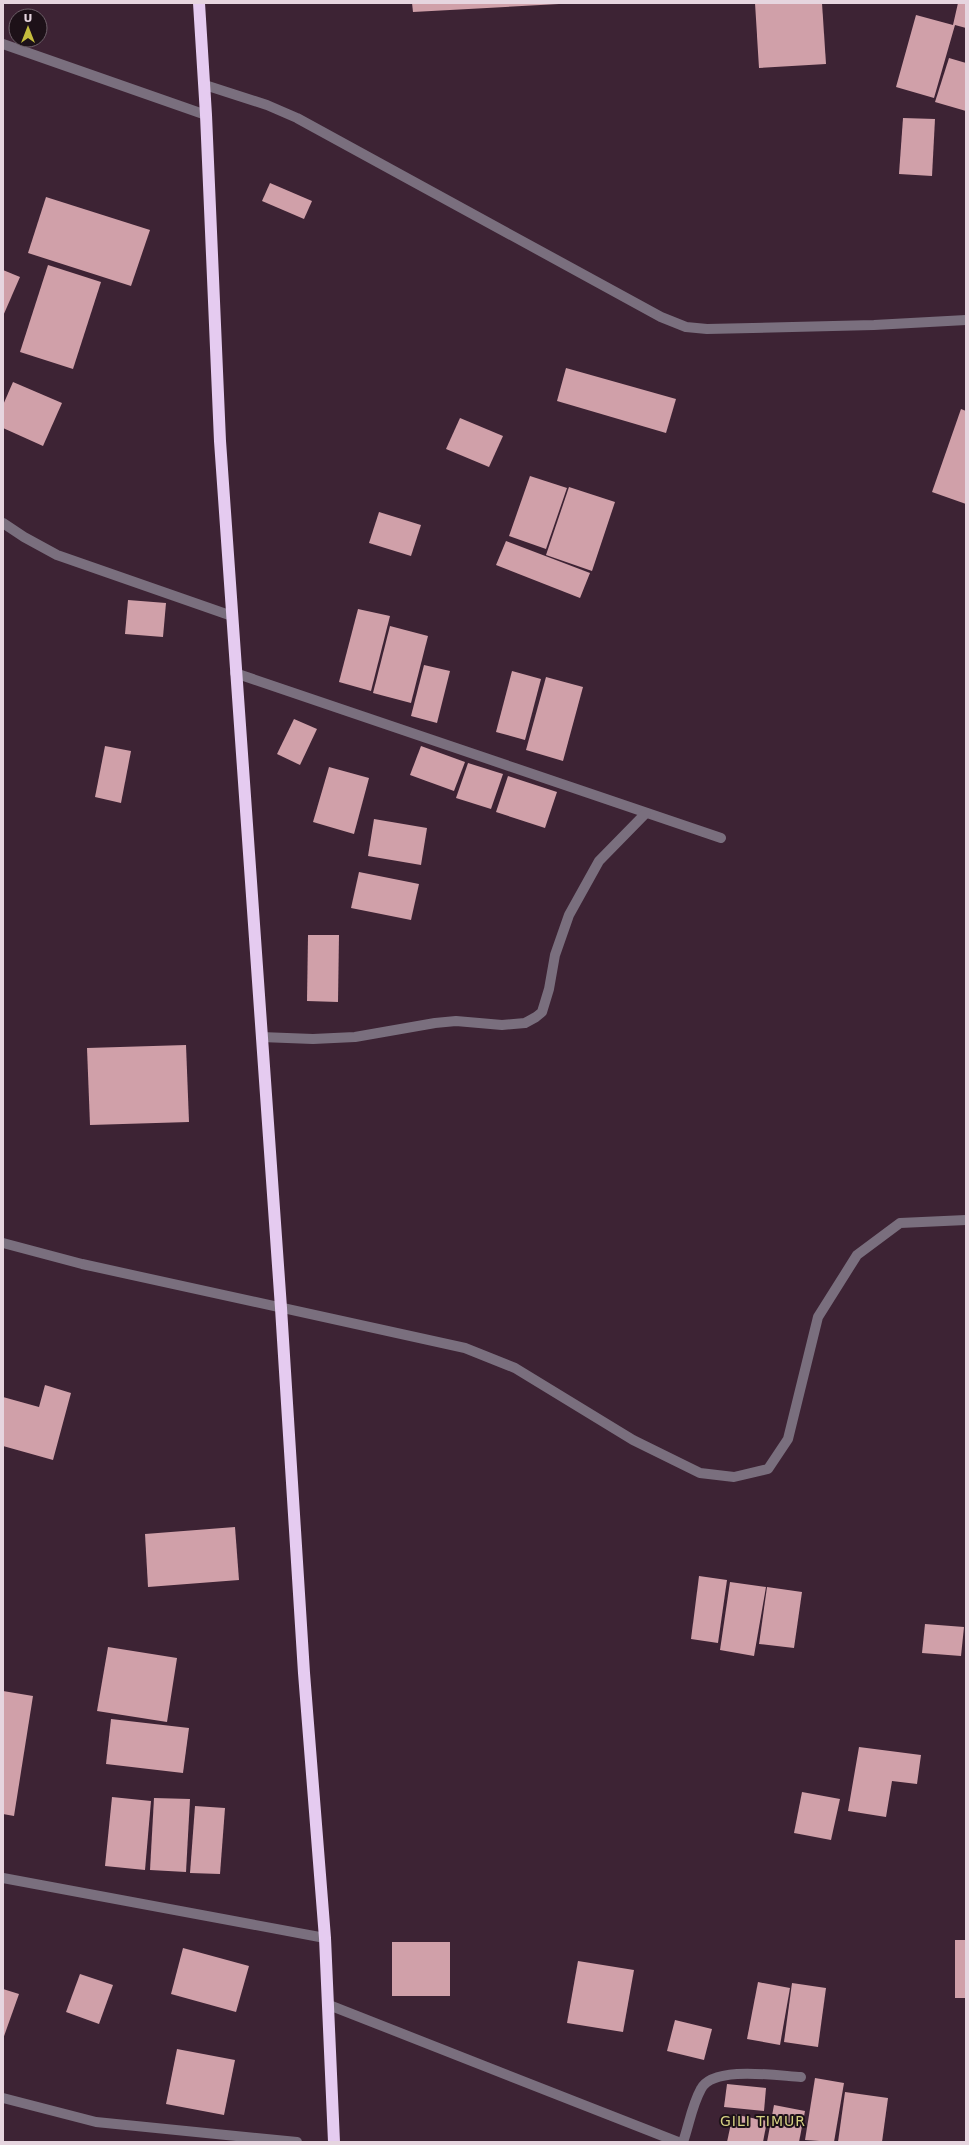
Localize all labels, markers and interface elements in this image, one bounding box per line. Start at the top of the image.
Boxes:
north arrow [8,8,48,48]
text: U [24,12,32,25]
district label: GILI TIMUR [720,2113,806,2129]

